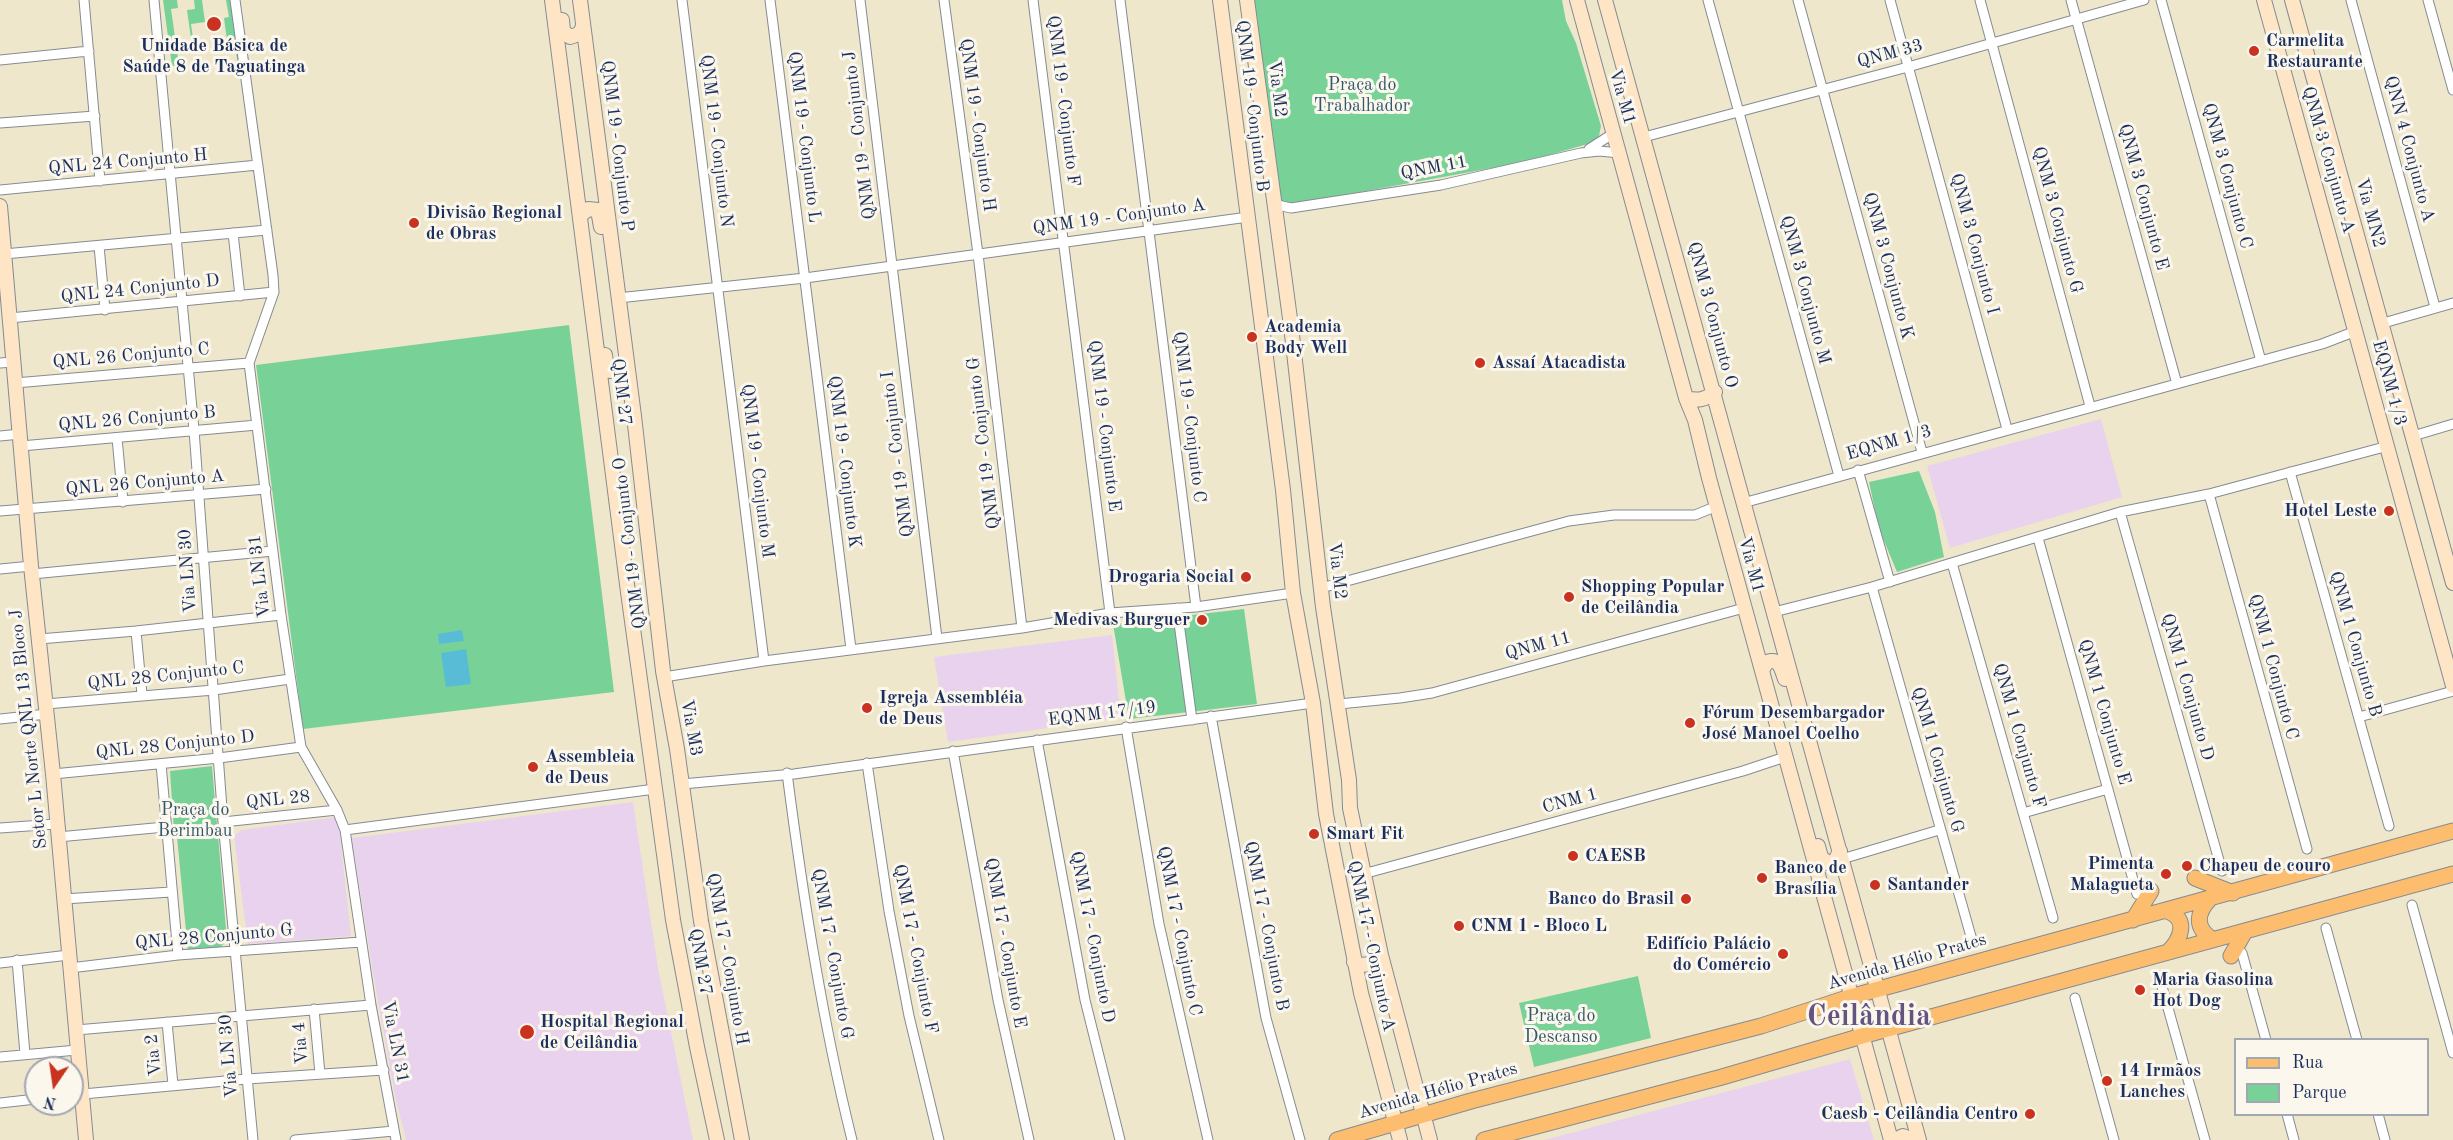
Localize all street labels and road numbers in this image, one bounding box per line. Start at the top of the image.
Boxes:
street label: QNM 19 - Conjunto F [1042,14,1084,188]
street label: QNM 19 - Conjunto B [1231,19,1273,193]
street label: QNM 33 [1855,35,1925,73]
street label: QNM 19 - Conjunto H [954,37,1000,213]
street label: QNM 19 - Conjunto J [839,49,881,221]
street label: QNM 19 - Conjunto L [783,50,825,224]
street label: QNM 19 - Conjunto N [695,53,737,229]
street label: QNM 19 - Conjunto P [596,59,638,233]
street label: Via M2 [1263,59,1291,119]
street label: Via M1 [1604,66,1640,128]
street label: QNN 4 Conjunto A [2379,73,2439,225]
street label: QNM 3 Conjunto A [2297,84,2359,236]
street label: QNM 3 Conjunto C [2197,101,2257,251]
street label: QNM 3 Conjunto E [2113,121,2173,273]
street label: QNL 24 Conjunto H [47,144,209,180]
street label: QNM 3 Conjunto G [2027,144,2087,296]
street label: QNM 11 [1399,151,1469,185]
street label: QNM 3 Conjunto I [1945,171,2003,317]
street label: Via MN2 [2350,176,2390,250]
street label: QNM 3 Conjunto K [1858,190,1918,342]
street label: QNM 19 - Conjunto A [1031,194,1207,240]
street label: QNM 3 Conjunto M [1775,213,1835,367]
street label: QNM 3 Conjunto O [1682,239,1742,391]
street label: QNL 24 Conjunto D [60,270,220,308]
street label: QNM 19 - Conjunto C [1168,330,1210,504]
street label: QNL 26 Conjunto C [52,338,210,374]
street label: EQNM 1/3 [2367,338,2411,428]
street label: QNM 19 - Conjunto E [1083,339,1125,513]
street label: QNM 19 - Conjunto G [963,356,1005,530]
street label: QNM 27 [606,357,636,427]
street label: QNM 19 - Conjunto I [877,370,919,538]
street label: QNM 19 - Conjunto K [823,374,865,550]
street label: QNM 19 - Conjunto M [736,383,778,559]
street label: QNL 26 Conjunto B [57,401,217,437]
street label: EQNM 1/3 [1844,420,1934,466]
street label: QNM 19 - Conjunto O [609,456,651,630]
street label: QNL 26 Conjunto A [65,465,225,501]
street label: Via LN 30 [174,528,202,614]
street label: Via LN 31 [244,533,276,619]
street label: Via M1 [1733,534,1769,596]
street label: Via M2 [1323,541,1351,601]
street label: QNM 1 Conjunto B [2324,569,2386,719]
street label: QNM 1 Conjunto C [2243,592,2303,742]
street label: Setor L Norte QNL 13 Bloco J [6,608,52,850]
street label: QNM 1 Conjunto D [2156,611,2218,763]
street label: QNM 11 [1503,627,1573,665]
street label: QNM 1 Conjunto E [2073,637,2135,787]
street label: QNL 28 Conjunto C [86,657,246,695]
street label: QNM 1 Conjunto F [1988,661,2050,811]
street label: QNM 1 Conjunto G [1906,684,1968,836]
street label: EQNM 17/19 [1047,697,1157,731]
street label: Via M3 [675,698,707,758]
street label: QNL 28 Conjunto D [95,726,255,764]
street label: CNM 1 [1540,783,1600,819]
street label: QNL 28 [245,786,311,814]
street label: QNM 17 - Conjunto B [1239,839,1293,1013]
street label: QNM 17 - Conjunto C [1152,844,1206,1018]
street label: QNM 17 - Conjunto D [1065,849,1119,1025]
street label: QNM 17 - Conjunto E [979,856,1031,1030]
street label: QNM 17 - Conjunto A [1342,859,1400,1033]
street label: QNM 17 - Conjunto F [888,862,942,1036]
street label: QNM 17 - Conjunto G [806,867,858,1041]
street label: QNM 17 - Conjunto H [701,871,753,1047]
street label: QNL 28 Conjunto G [134,919,294,955]
street label: QNM 27 [684,927,716,997]
street label: Avenida Hélio Prates [1825,929,1989,995]
street label: Via LN 31 [376,999,414,1085]
street label: Via LN 30 [215,1013,243,1099]
street label: Via 4 [288,1021,314,1065]
street label: Via 2 [141,1033,167,1077]
street label: Avenida Hélio Prates [1356,1058,1520,1124]

